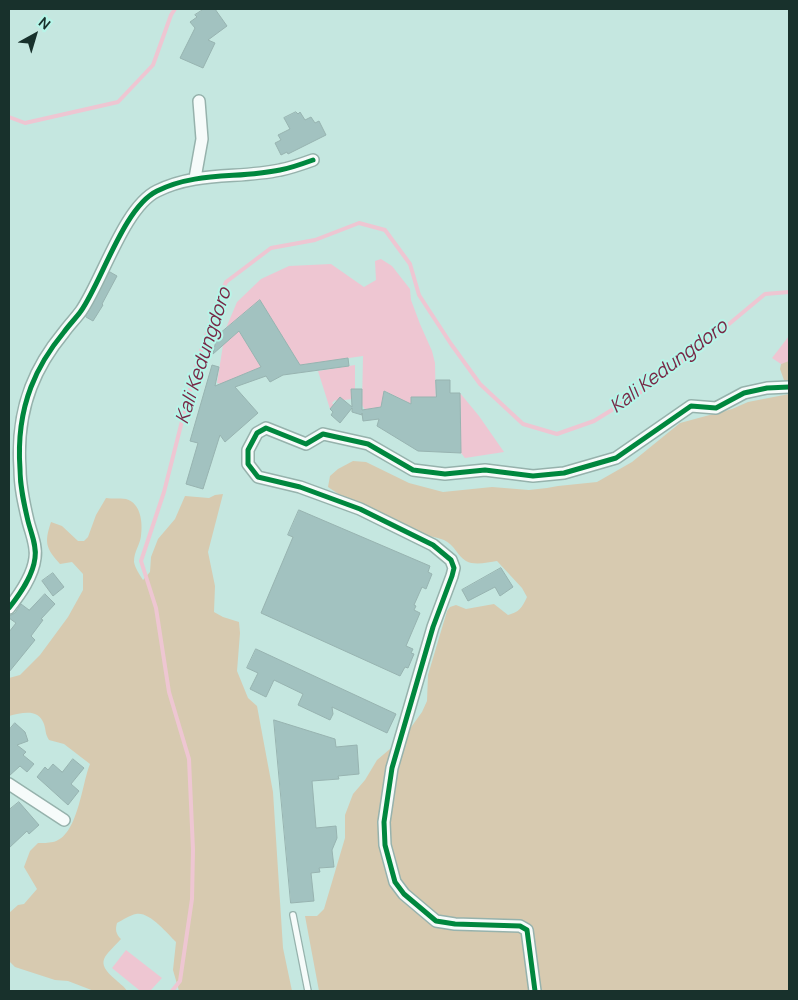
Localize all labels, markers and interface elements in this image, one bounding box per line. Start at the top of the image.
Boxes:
north arrow [10,10,60,60]
text: N [35,12,55,34]
water label: Kali Kedungdoro [171,285,237,427]
water label: Kali Kedungdoro [606,315,732,419]

